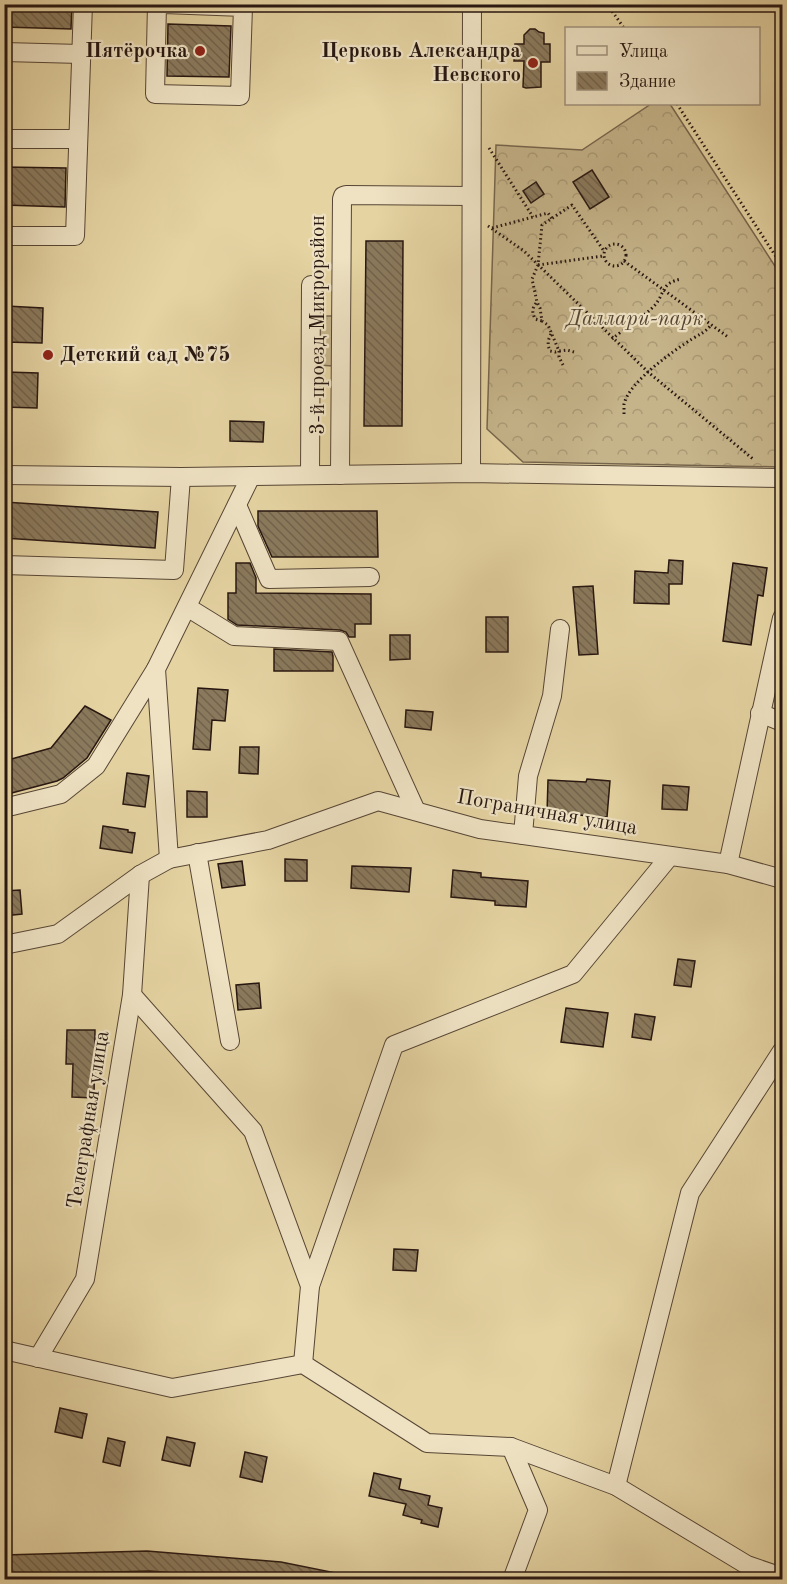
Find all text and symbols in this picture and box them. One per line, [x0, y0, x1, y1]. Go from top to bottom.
legend [565, 27, 760, 105]
place label: Пятёрочка [85, 41, 188, 62]
place label: Церковь Александра Невского [321, 41, 521, 86]
text: Улица [619, 43, 668, 61]
marker: Пятёрочка [193, 44, 207, 58]
marker: Церковь Александра Невского [526, 56, 540, 70]
text: Здание [619, 73, 676, 91]
street label: 3-й проезд Микрорайон [308, 215, 329, 435]
park label: Даллари-парк [563, 309, 704, 330]
place label: Детский сад №75 [60, 345, 230, 366]
marker: Детский сад №75 [41, 348, 55, 362]
street label: Пограничная улица [455, 787, 639, 839]
street label: Телеграфная улица [65, 1029, 113, 1211]

